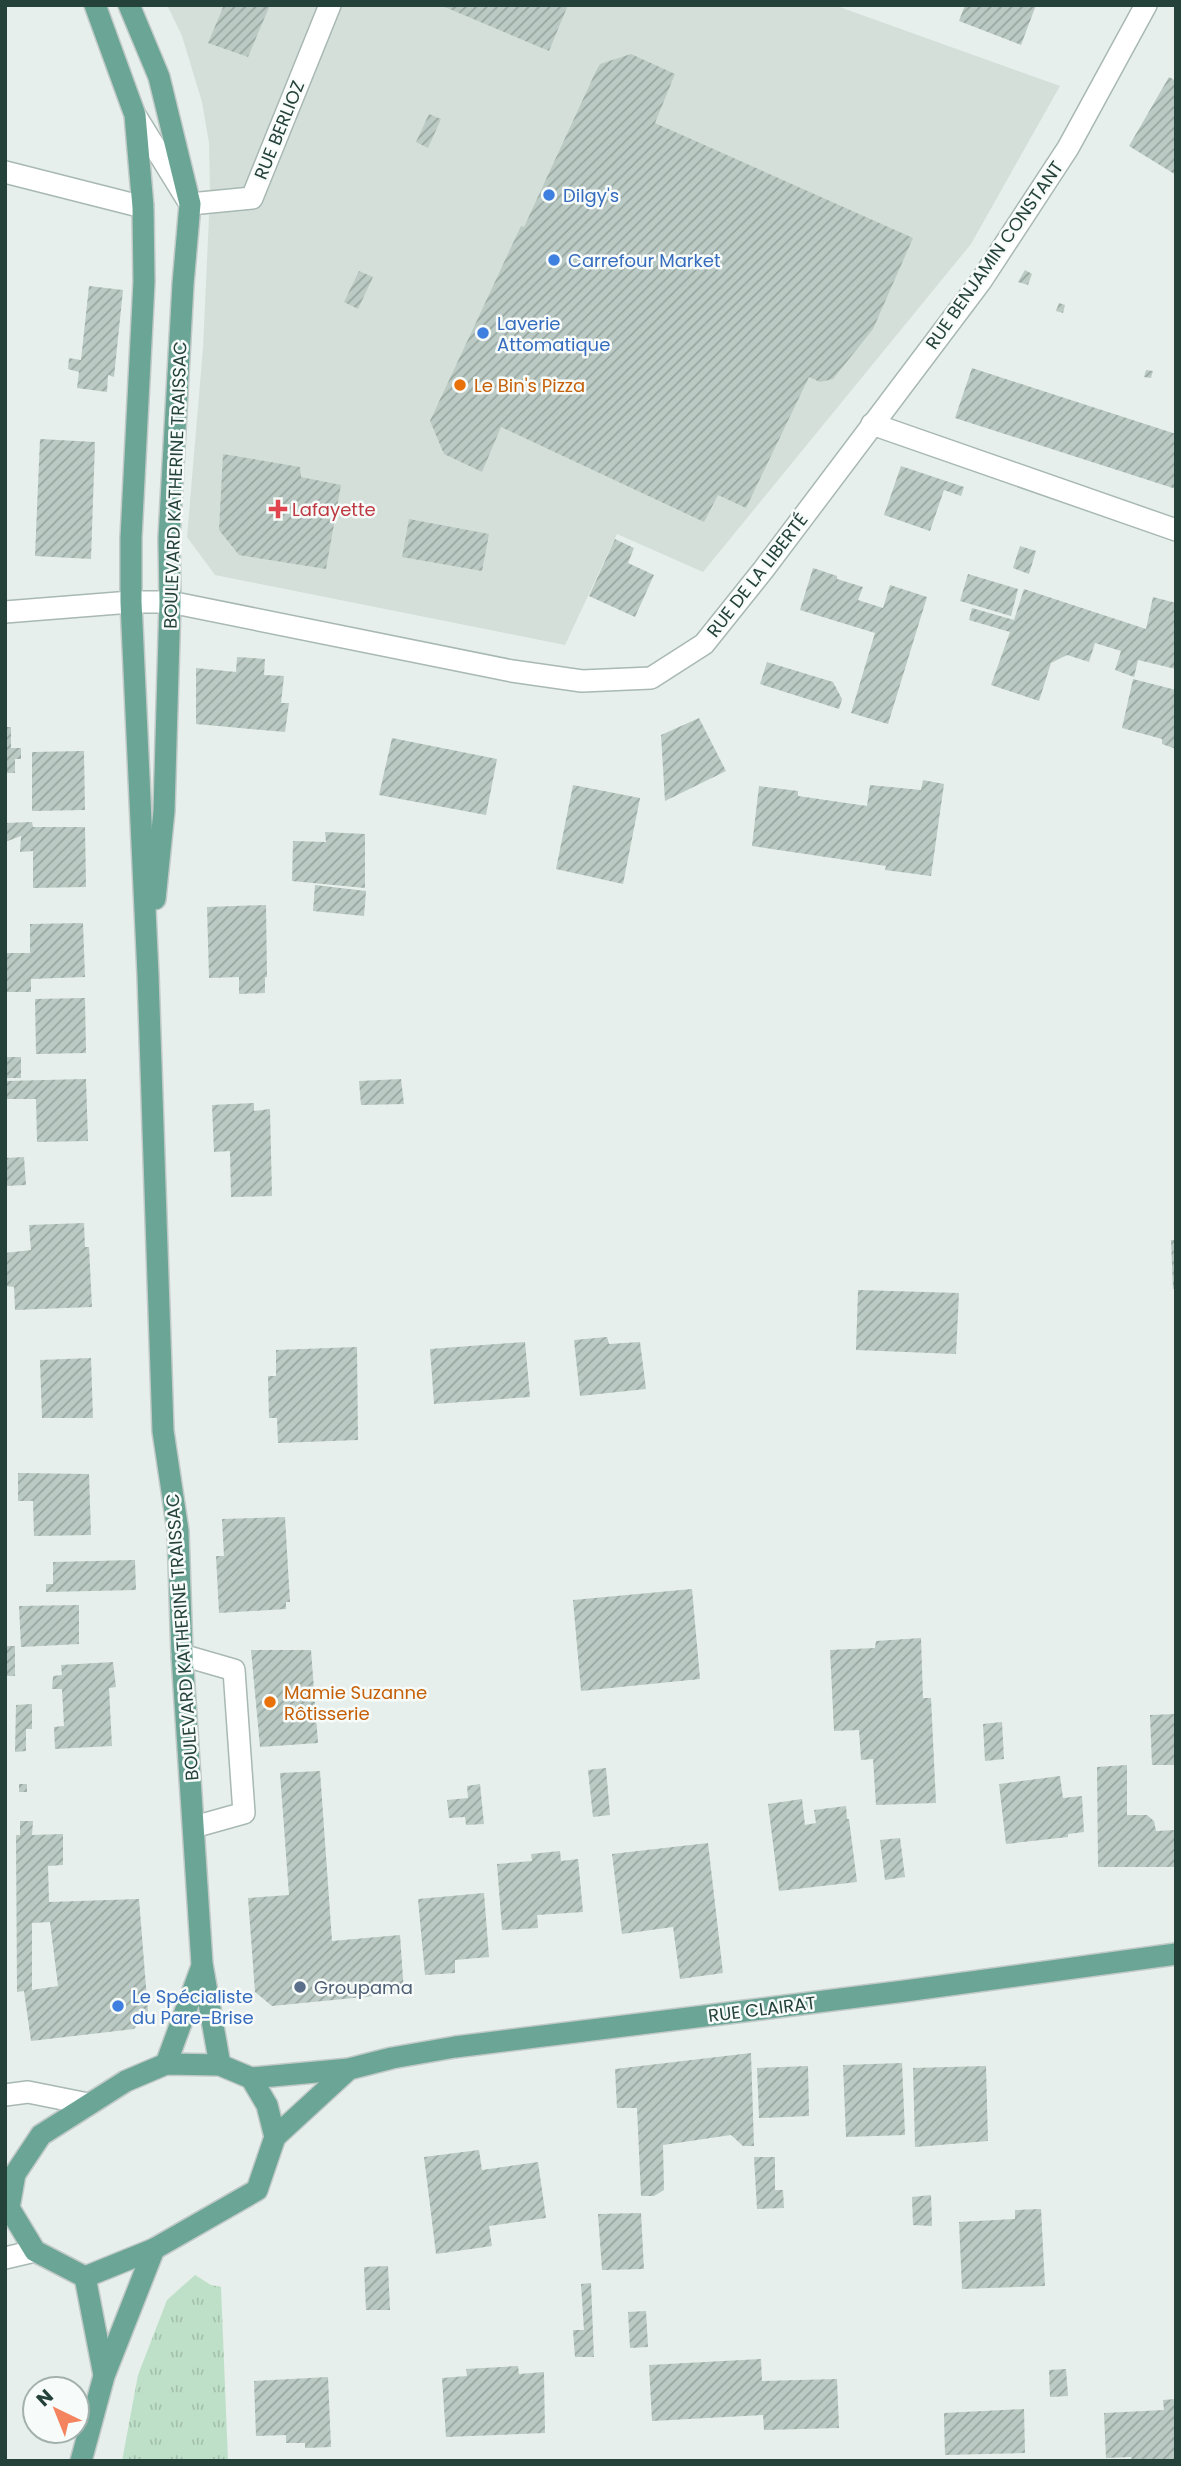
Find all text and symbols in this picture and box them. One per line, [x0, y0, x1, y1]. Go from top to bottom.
street label: RUE BERLIOZ [248, 77, 310, 183]
street label: RUE BENJAMIN CONSTANT [919, 156, 1069, 354]
place label: Dilgy's [563, 183, 619, 208]
marker: Dilgy's [541, 187, 557, 203]
place label: Carrefour Market [568, 248, 721, 273]
marker: Carrefour Market [546, 252, 562, 268]
place label: Laverie Attomatique [497, 311, 610, 357]
marker: Laverie Attomatique [475, 325, 491, 341]
street label: BOULEVARD KATHERINE TRAISSAC [157, 341, 193, 629]
place label: Le Bin's Pizza [474, 373, 585, 398]
marker: Le Bin's Pizza [452, 377, 468, 393]
place label: Lafayette [292, 497, 376, 522]
marker: Lafayette [270, 501, 286, 517]
street label: RUE DE LA LIBERTÉ [701, 508, 813, 642]
street label: BOULEVARD KATHERINE TRAISSAC [159, 1493, 205, 1781]
place label: Mamie Suzanne Rôtisserie [284, 1680, 427, 1726]
marker: Mamie Suzanne Rôtisserie [262, 1694, 278, 1710]
place label: Groupama [314, 1975, 413, 2000]
marker: Groupama [292, 1979, 308, 1995]
place label: Le Spécialiste du Pare-Brise [132, 1984, 254, 2030]
street label: RUE CLAIRAT [707, 1990, 817, 2028]
marker: Le Spécialiste du Pare-Brise [110, 1998, 126, 2014]
north arrow [21, 2375, 91, 2445]
text: N [30, 2383, 59, 2413]

